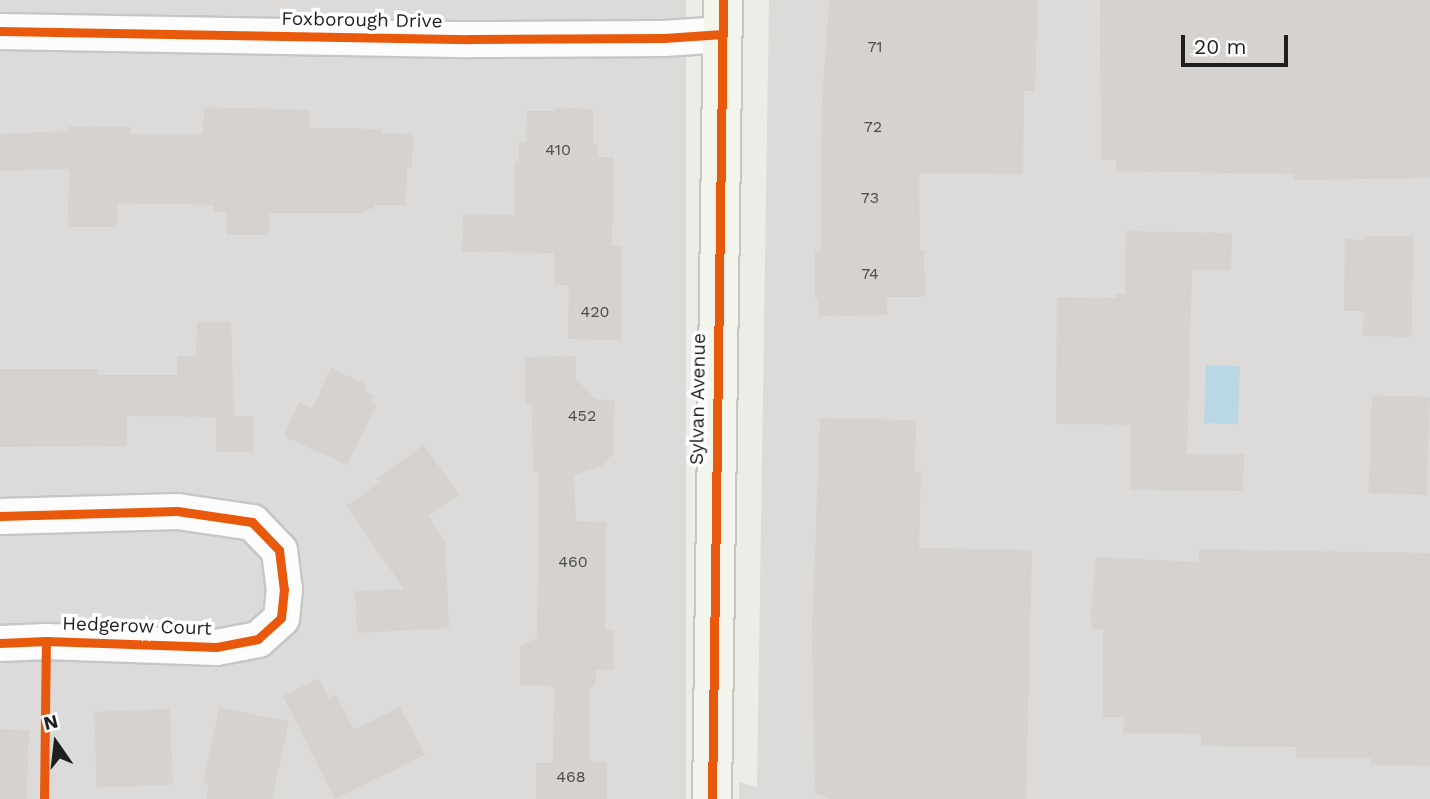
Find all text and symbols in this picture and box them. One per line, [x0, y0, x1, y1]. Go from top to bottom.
street label: Foxborough Drive [281, 7, 443, 33]
scale bar [1185, 21, 1292, 65]
text: 20 m [1194, 34, 1246, 59]
house number: 71 [867, 37, 883, 57]
house number: 72 [864, 117, 882, 137]
house number: 410 [545, 140, 571, 160]
house number: 73 [861, 188, 879, 208]
house number: 74 [861, 264, 879, 284]
house number: 420 [580, 302, 610, 322]
street label: Sylvan Avenue [685, 332, 711, 466]
house number: 452 [568, 406, 596, 426]
house number: 460 [558, 552, 588, 572]
street label: Hedgerow Court [62, 612, 212, 640]
north arrow [21, 708, 91, 778]
text: N [41, 709, 60, 735]
house number: 468 [556, 767, 586, 787]

